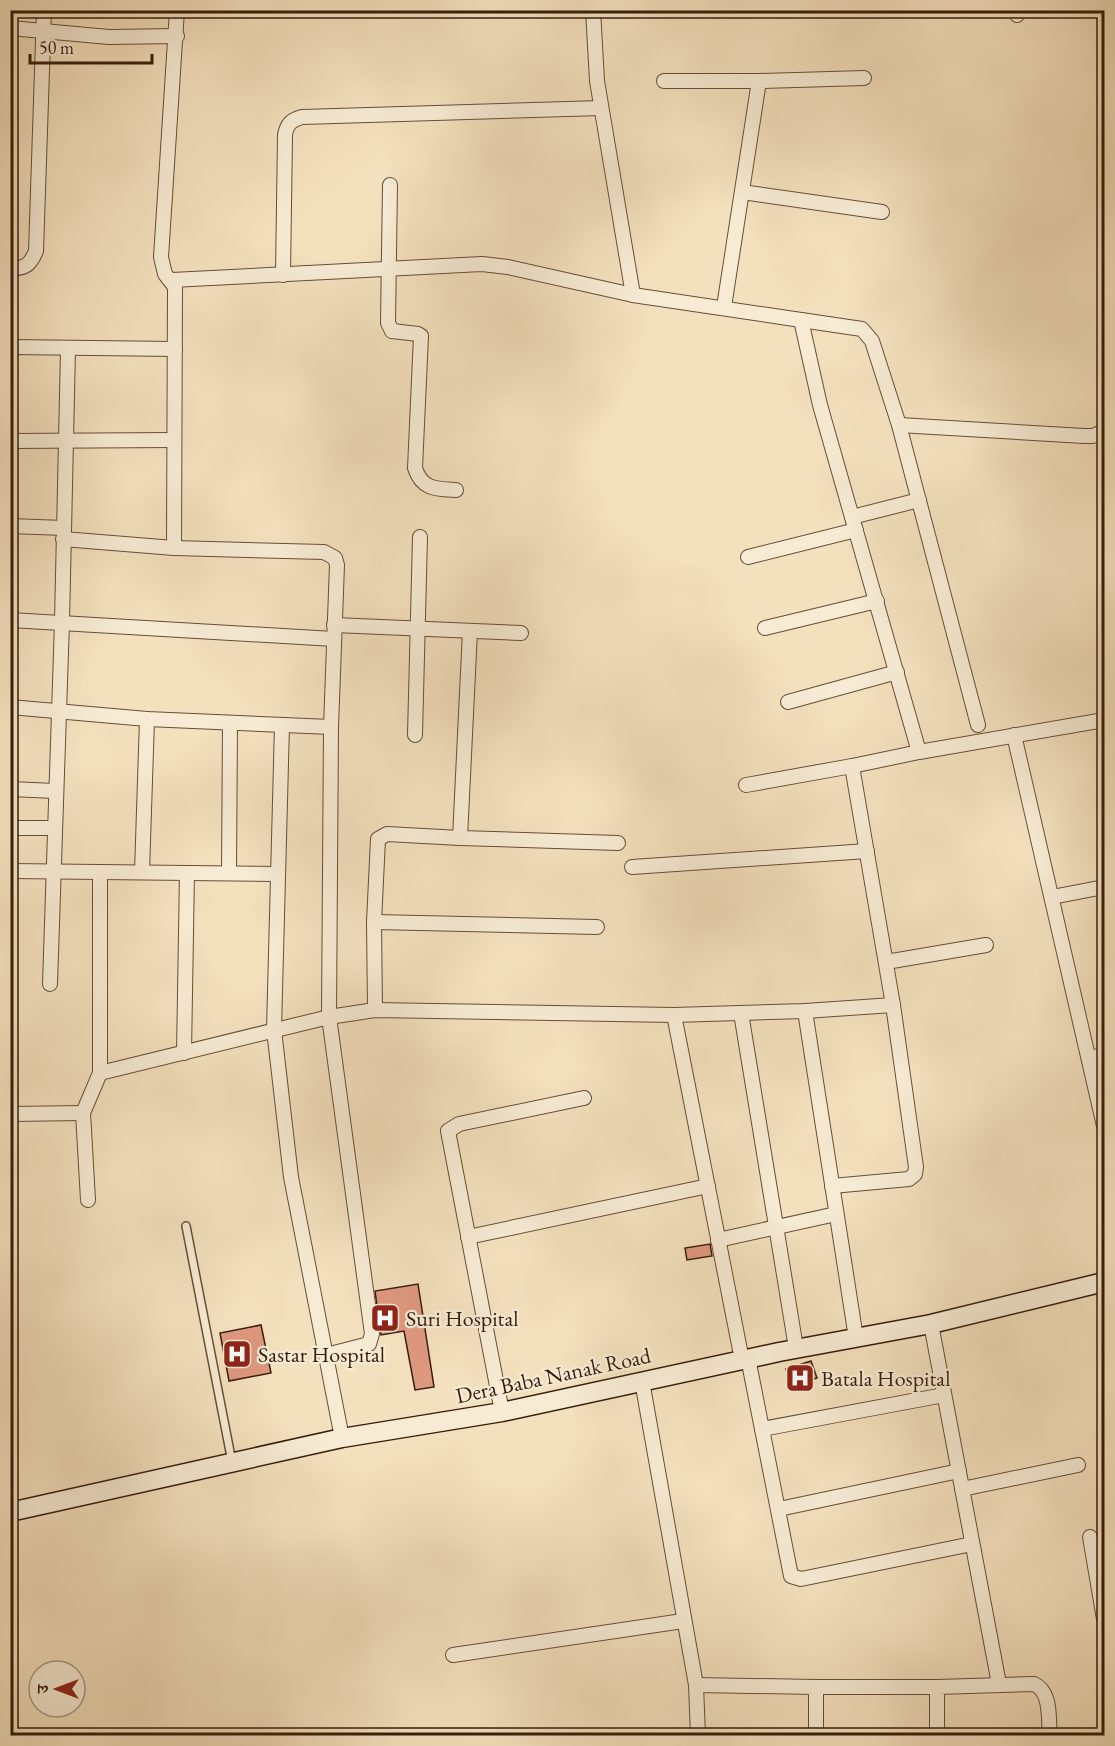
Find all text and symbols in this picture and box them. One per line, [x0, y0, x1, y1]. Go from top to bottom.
scale bar [30, 27, 152, 65]
text: 50 m [39, 36, 74, 59]
hospital icon: Suri Hospital [369, 1302, 401, 1334]
place label: Suri Hospital [406, 1304, 519, 1333]
hospital icon: Sastar Hospital [221, 1338, 253, 1370]
place label: Sastar Hospital [258, 1340, 385, 1369]
street label: Dera Baba Nanak Road [453, 1340, 654, 1410]
hospital icon: Batala Hospital [784, 1362, 816, 1394]
place label: Batala Hospital [821, 1364, 950, 1393]
north arrow [27, 1659, 87, 1719]
text: उ [32, 1683, 53, 1694]

